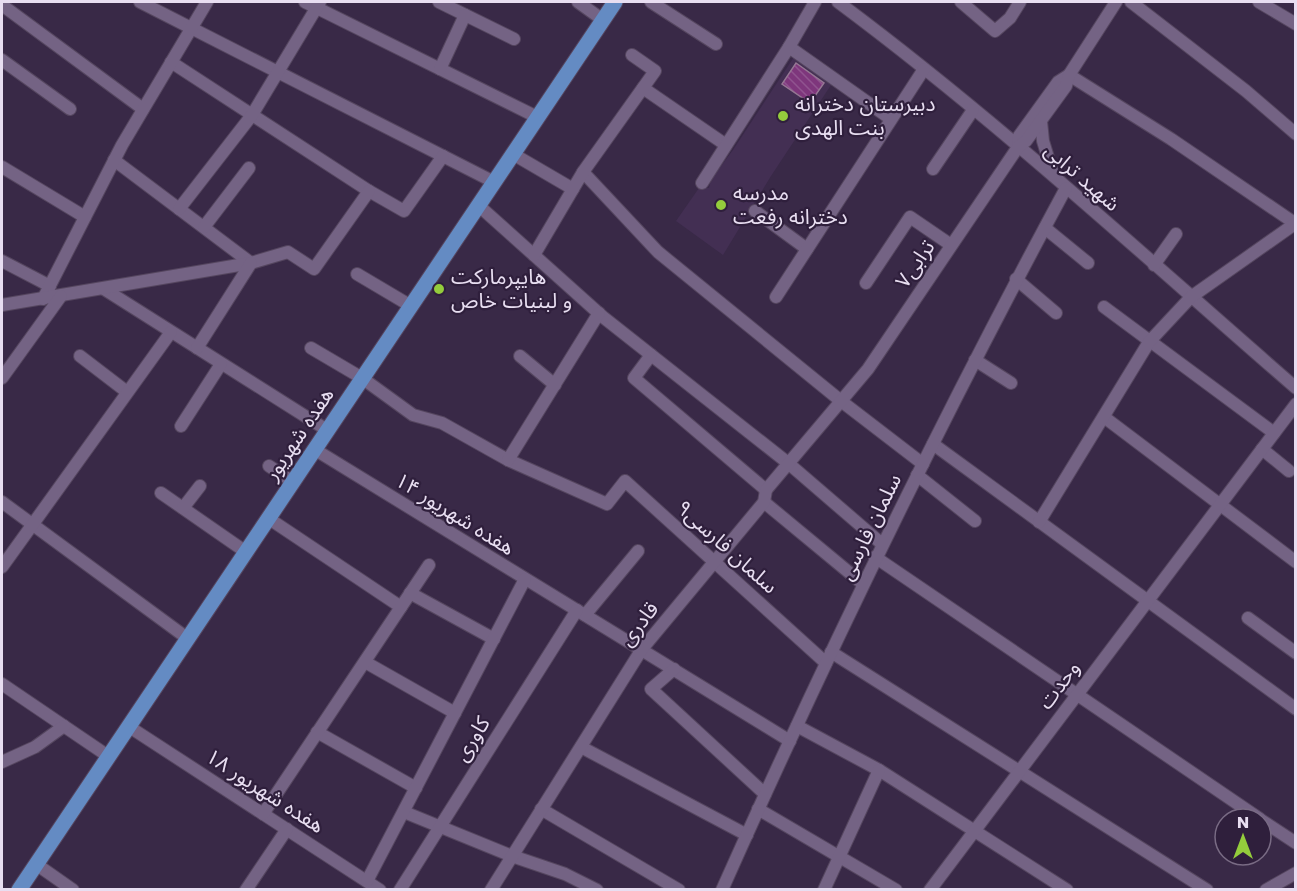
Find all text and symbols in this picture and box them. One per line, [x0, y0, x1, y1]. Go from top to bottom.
place label: دبیرستان دخترانه بنت الهدی [795, 89, 935, 142]
marker: دبیرستان دخترانه بنت الهدی [776, 109, 790, 123]
street label: شهید ترابی [1038, 136, 1127, 218]
place label: مدرسه دخترانه رفعت [733, 178, 848, 231]
marker: مدرسه دخترانه رفعت [714, 198, 728, 212]
street label: ترابی۷ [888, 234, 941, 293]
place label: هایپرمارکت و لبنیات خاص [451, 262, 572, 315]
marker: هایپرمارکت و لبنیات خاص [432, 282, 446, 296]
street label: هفده شهریور [256, 381, 340, 487]
street label: هفده شهریور ۱۴ [390, 465, 521, 562]
street label: سلمان فارسی [831, 469, 908, 585]
street label: سلمان فارسی۹ [670, 493, 784, 600]
street label: قادری [612, 595, 665, 652]
street label: وحدت [1031, 654, 1086, 715]
street label: کاوری [447, 710, 497, 767]
street label: هفده شهریور ۱۸ [200, 741, 330, 840]
north arrow [1213, 807, 1273, 867]
text: N [1237, 811, 1249, 834]

